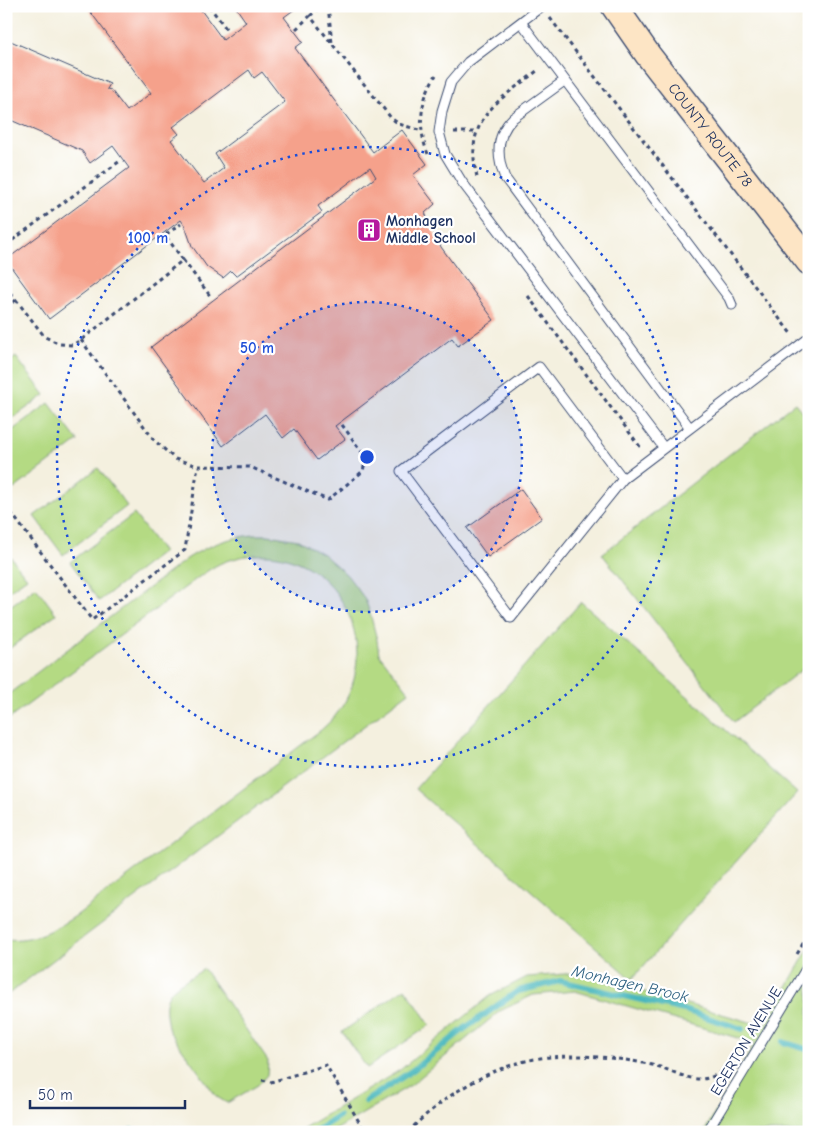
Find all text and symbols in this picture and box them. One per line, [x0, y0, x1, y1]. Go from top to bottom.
street label: COUNTY ROUTE 78 [664, 80, 756, 190]
place label: Monhagen Middle School [386, 212, 476, 247]
building icon: Monhagen Middle School [356, 217, 382, 243]
text: 100 m [128, 229, 168, 247]
text: 50 m [240, 339, 274, 357]
centre of rings [358, 448, 376, 466]
water label: Monhagen Brook [569, 962, 690, 1006]
street label: EGERTON AVENUE [706, 983, 786, 1099]
scale bar [30, 1078, 185, 1110]
text: 50 m [38, 1086, 73, 1104]

